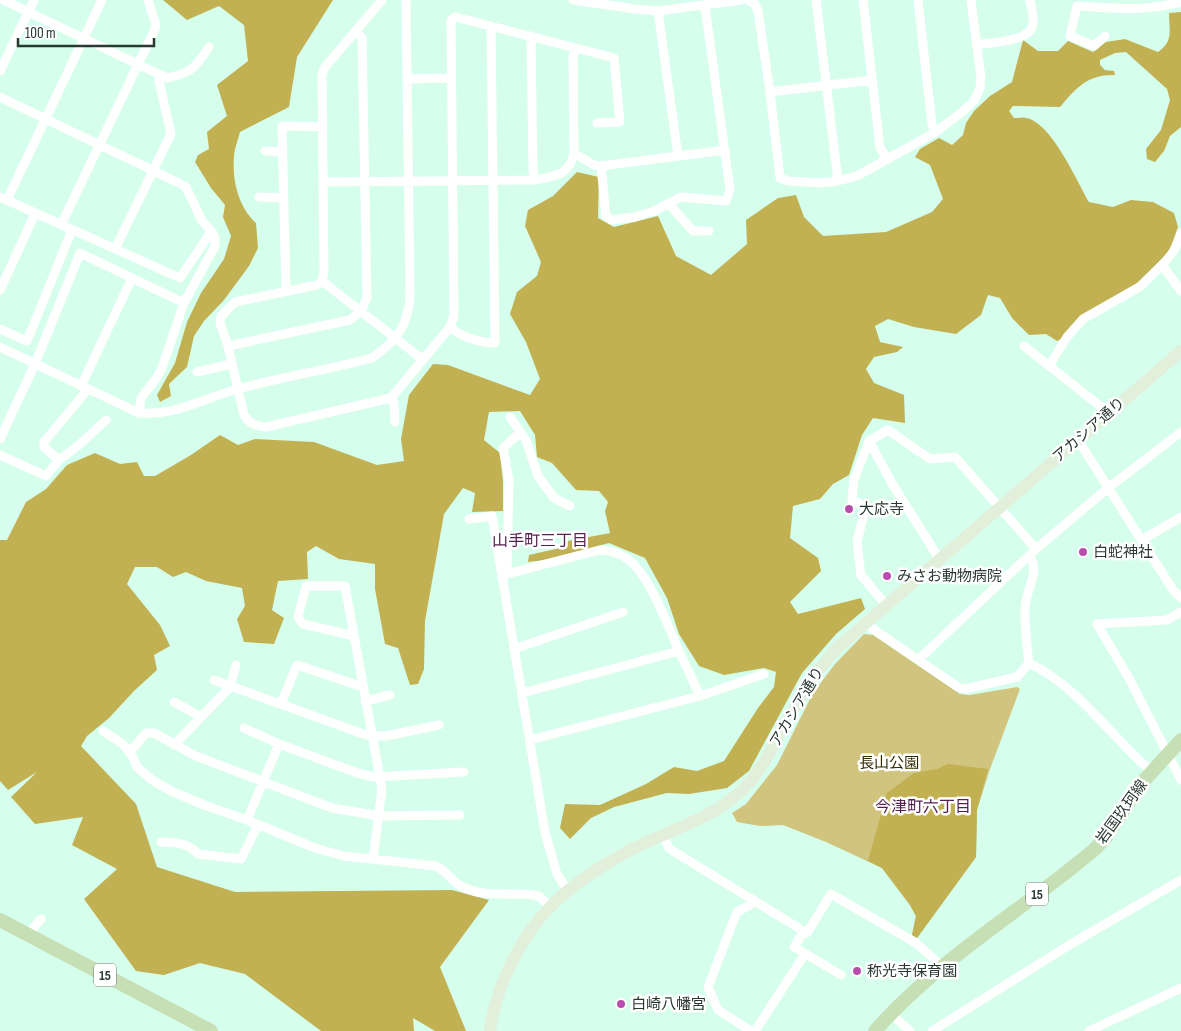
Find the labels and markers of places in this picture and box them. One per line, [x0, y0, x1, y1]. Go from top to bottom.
place label: 大応寺 [859, 500, 904, 519]
marker: 大応寺 [843, 503, 855, 515]
place label: 白蛇神社 [1093, 543, 1153, 562]
marker: 白蛇神社 [1077, 546, 1089, 558]
place label: みさお動物病院 [897, 567, 1002, 586]
marker: みさお動物病院 [881, 570, 893, 582]
place label: 称光寺保育園 [867, 962, 957, 981]
marker: 称光寺保育園 [851, 965, 863, 977]
place label: 白崎八幡宮 [631, 995, 706, 1014]
marker: 白崎八幡宮 [615, 998, 627, 1010]

